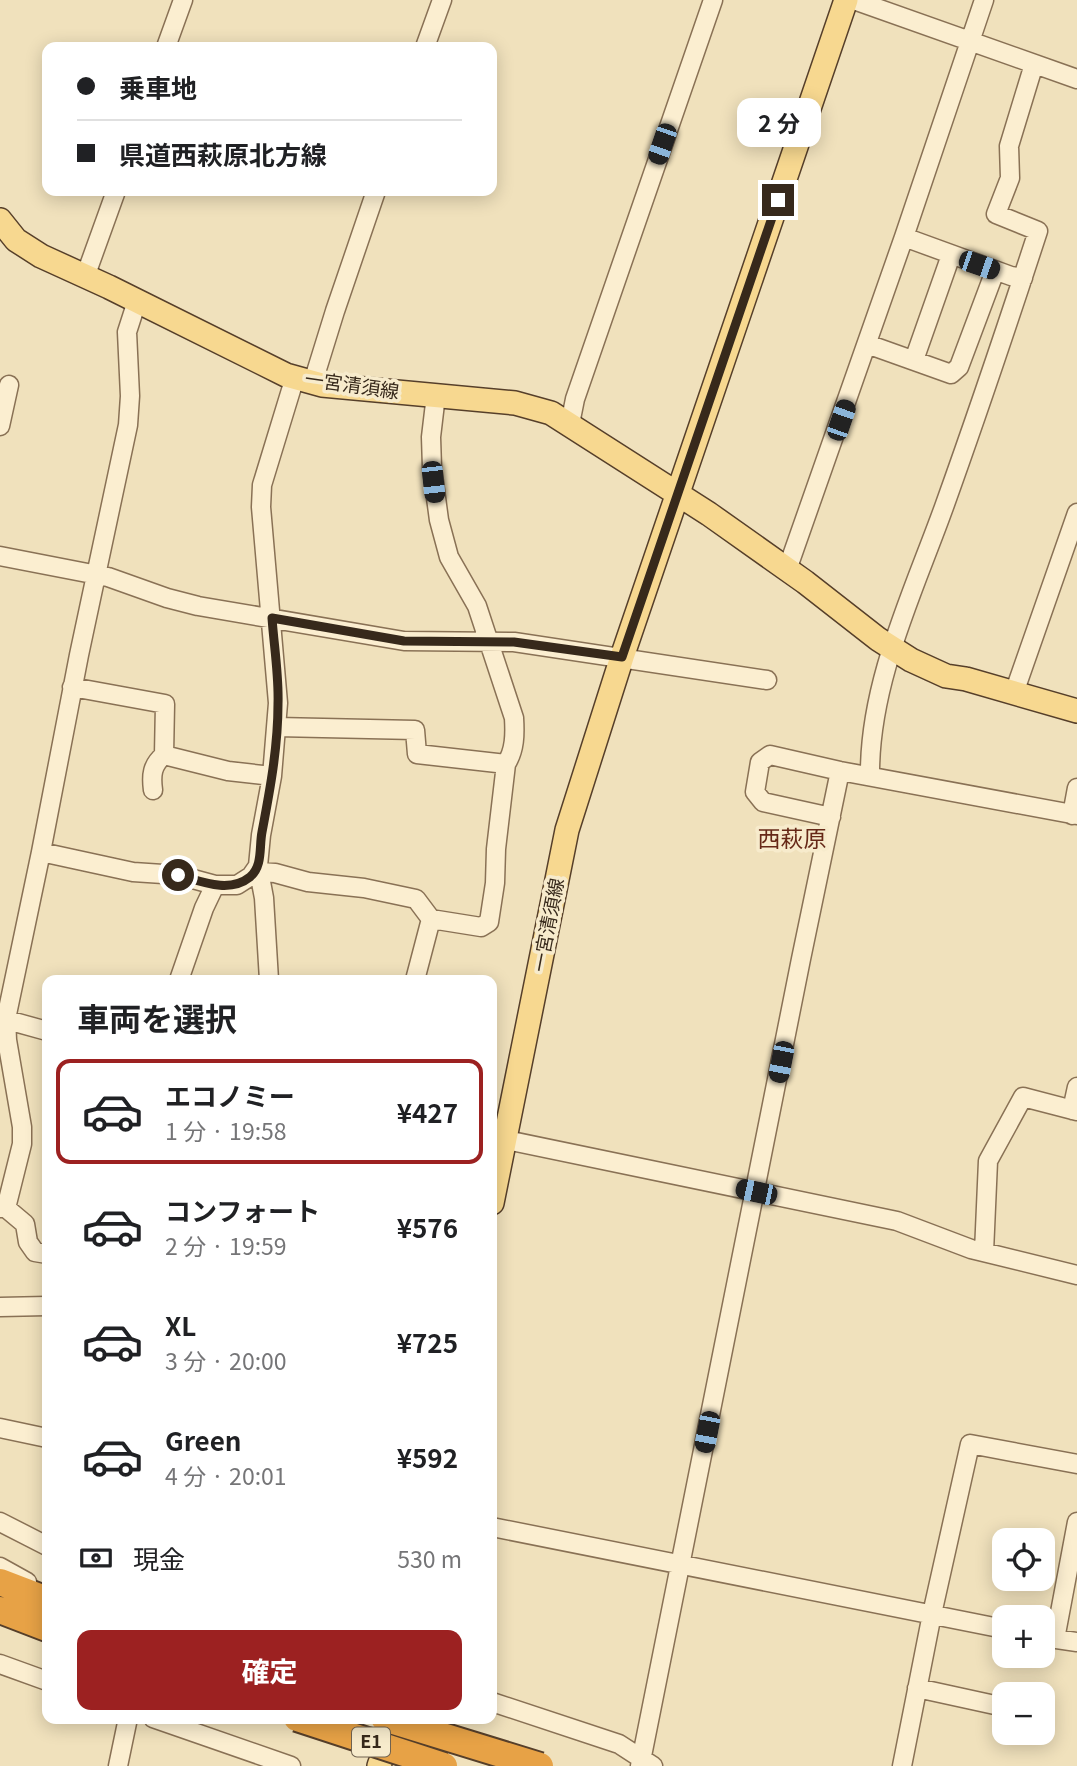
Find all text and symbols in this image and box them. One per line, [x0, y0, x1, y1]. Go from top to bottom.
text: 乗車地 [119, 68, 197, 105]
callout: 2 分 [736, 99, 820, 148]
text: 2 分 [758, 105, 800, 139]
car [646, 121, 679, 167]
text: 県道西萩原北方線 [119, 135, 327, 172]
route end [762, 184, 794, 216]
car [956, 248, 1003, 282]
street label: 一宮清須線 [303, 364, 401, 403]
car [825, 397, 858, 443]
car [421, 460, 446, 504]
district label: 西萩原 [758, 820, 827, 854]
route start [162, 859, 194, 891]
street label: 一宮清須線 [524, 876, 569, 974]
text: 車両を選択 [77, 994, 237, 1040]
car [767, 1039, 796, 1085]
text: エコノミー [165, 1076, 295, 1113]
icon: car [81, 1080, 144, 1143]
text: ¥427 [397, 1093, 458, 1130]
text: 1 分 · 19:58 [165, 1113, 287, 1147]
car [734, 1177, 779, 1207]
text: コンフォート [165, 1191, 320, 1228]
icon: car [81, 1195, 144, 1258]
text: ¥576 [397, 1208, 458, 1245]
text: 2 分 · 19:59 [165, 1228, 287, 1262]
text: XL [165, 1306, 196, 1343]
icon: car [81, 1310, 144, 1373]
text: ¥725 [397, 1323, 458, 1360]
text: 3 分 · 20:00 [165, 1343, 287, 1377]
car [693, 1409, 722, 1455]
text: Green [165, 1421, 241, 1458]
icon: car [81, 1425, 144, 1488]
text: ¥592 [397, 1438, 458, 1475]
text: 4 分 · 20:01 [165, 1458, 287, 1492]
map controls [992, 1528, 1055, 1745]
button: locate [992, 1528, 1055, 1591]
icon: cash [77, 1539, 115, 1577]
text: 現金 [133, 1539, 185, 1576]
text: 530 m [397, 1541, 462, 1575]
button: + [992, 1605, 1055, 1668]
button: 確定 [77, 1630, 462, 1710]
button: − [992, 1682, 1055, 1745]
road number: E1 [352, 1728, 390, 1756]

